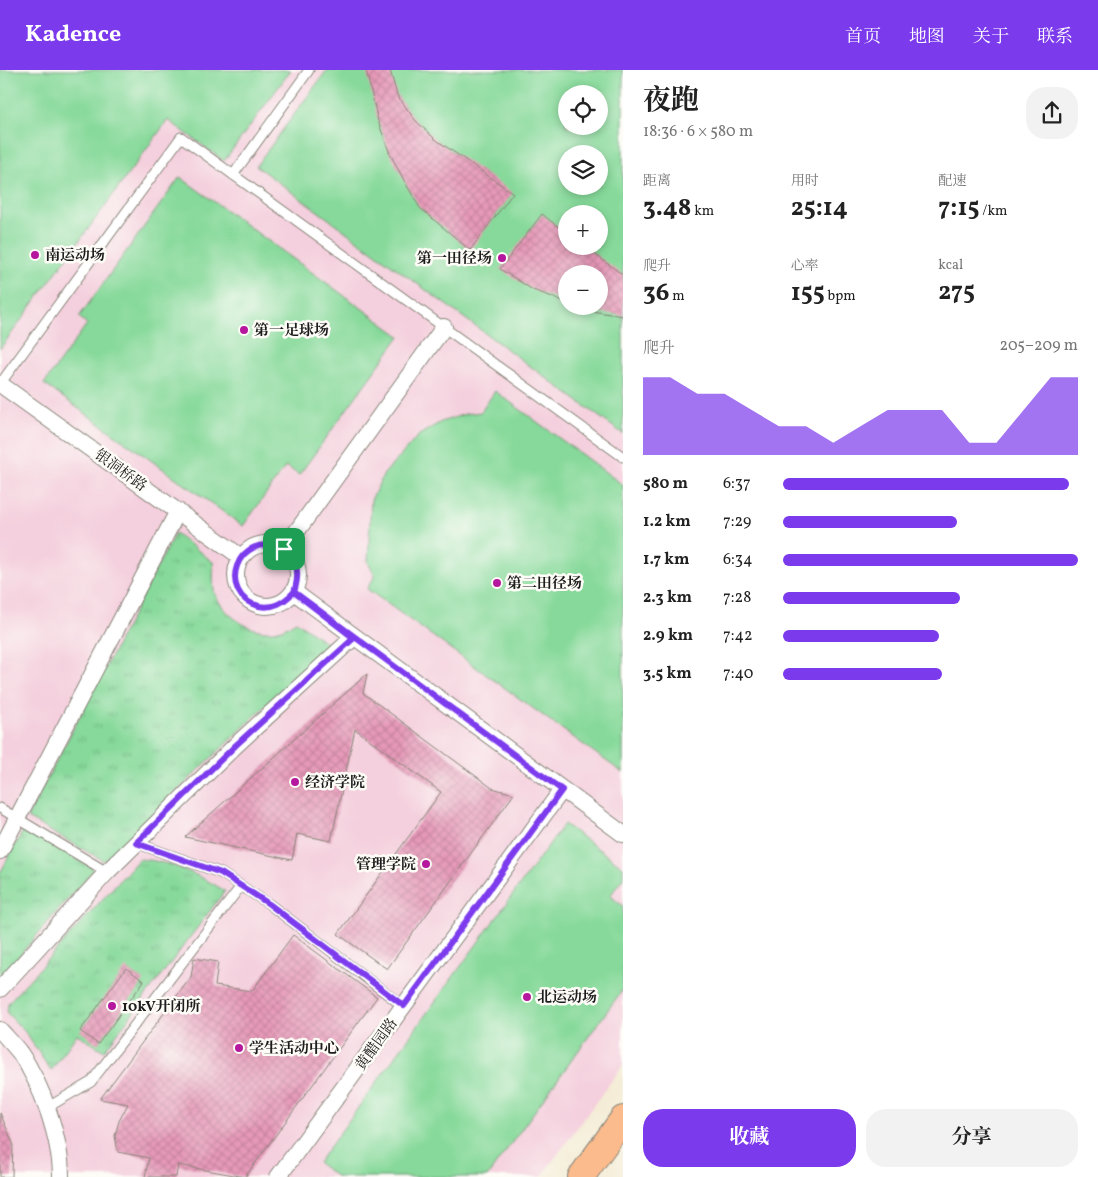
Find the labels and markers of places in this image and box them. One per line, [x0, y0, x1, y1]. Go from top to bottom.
place label: 南运动场 [45, 246, 105, 267]
marker: 南运动场 [29, 249, 41, 261]
place label: 第一田径场 [417, 249, 492, 270]
marker: 第一田径场 [496, 252, 508, 264]
place label: 第一足球场 [254, 321, 329, 342]
marker: 第一足球场 [238, 324, 250, 336]
pin [263, 528, 305, 570]
place label: 第二田径场 [507, 574, 582, 595]
marker: 第二田径场 [491, 577, 503, 589]
place label: 经济学院 [305, 773, 365, 794]
marker: 经济学院 [289, 776, 301, 788]
place label: 管理学院 [356, 855, 416, 876]
marker: 管理学院 [420, 858, 432, 870]
place label: 北运动场 [537, 988, 597, 1009]
marker: 北运动场 [521, 991, 533, 1003]
place label: 10kV开闭所 [122, 997, 201, 1018]
marker: 10kV开闭所 [106, 1000, 118, 1012]
place label: 学生活动中心 [249, 1039, 339, 1060]
marker: 学生活动中心 [233, 1042, 245, 1054]

